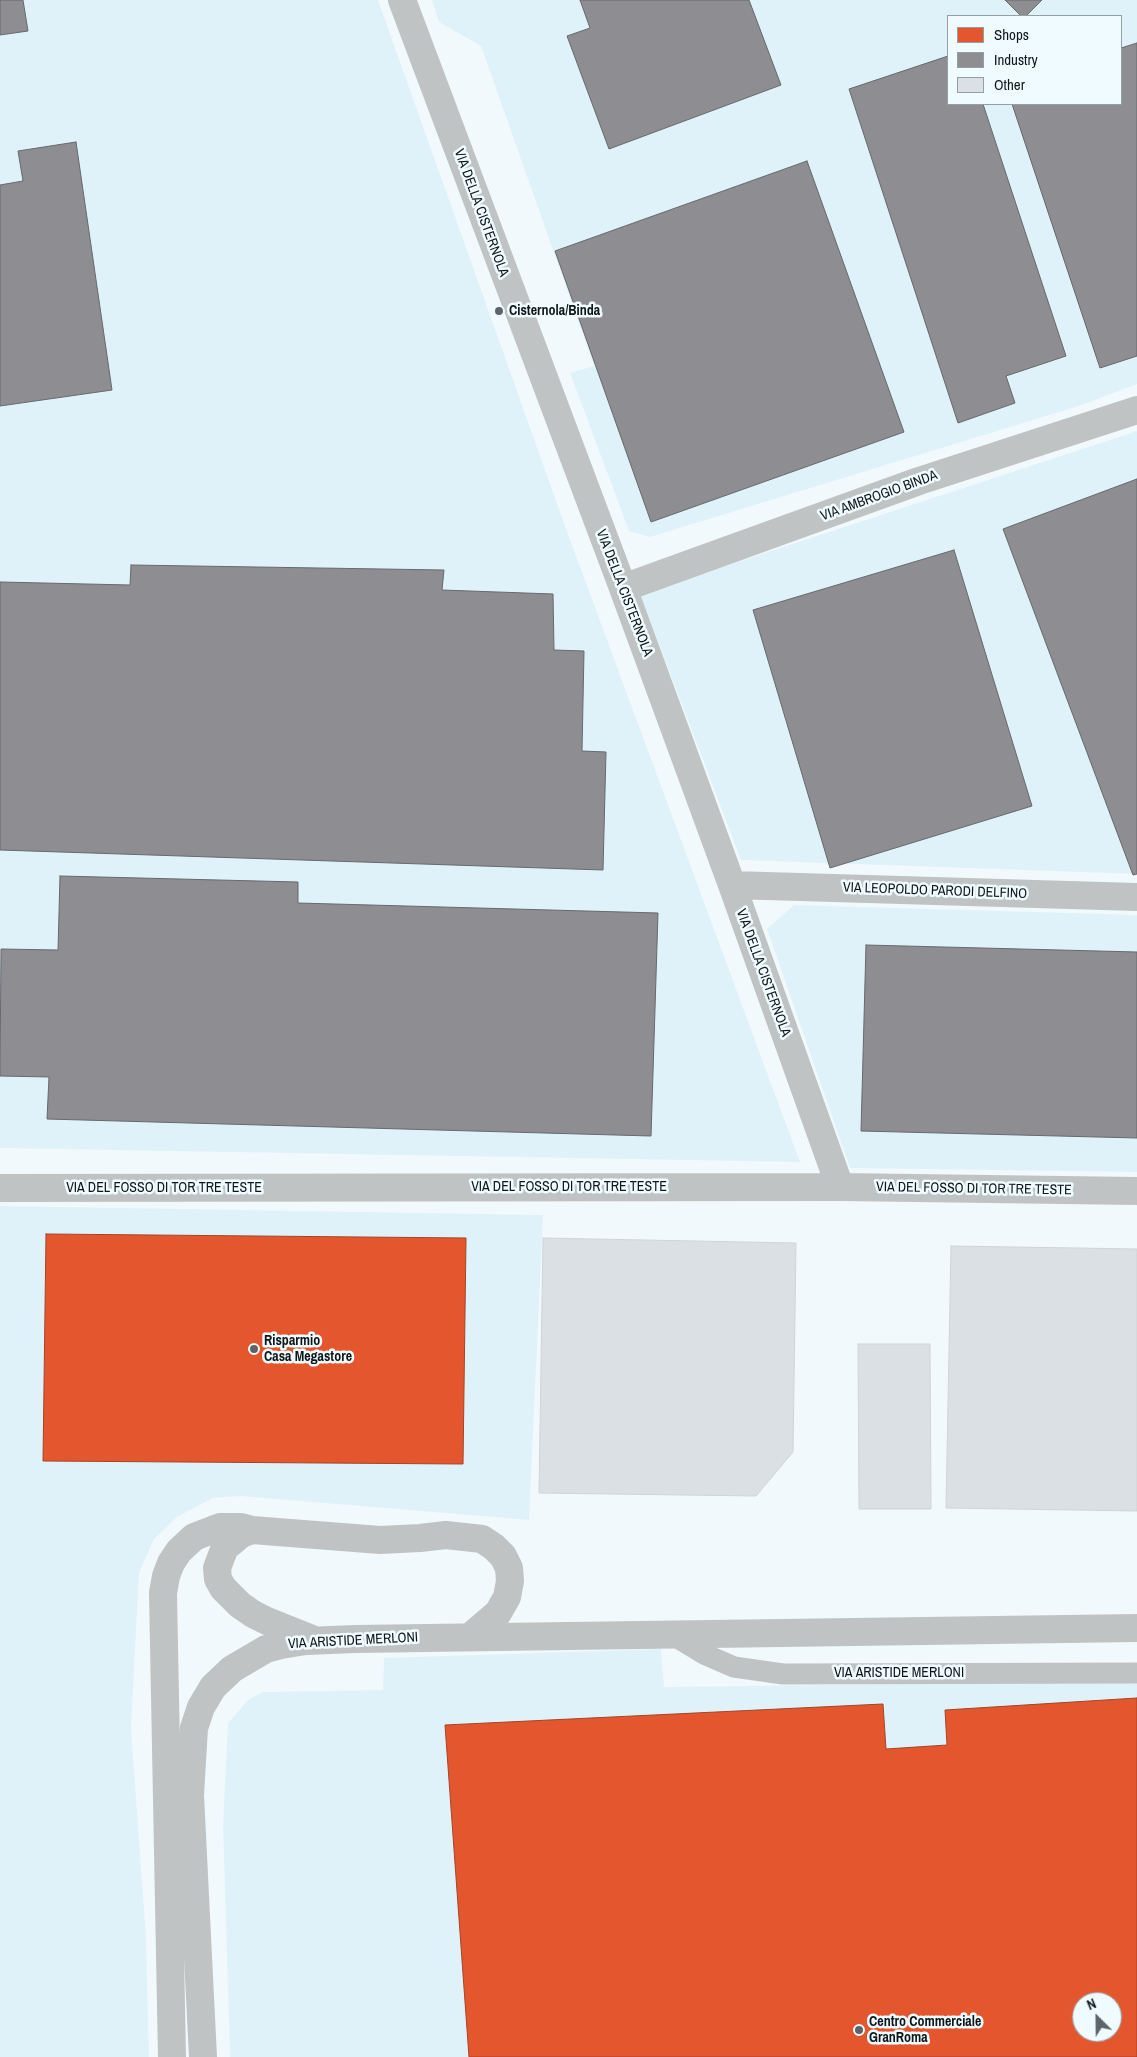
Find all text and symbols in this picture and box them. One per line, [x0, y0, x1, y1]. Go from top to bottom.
legend [947, 15, 1122, 105]
text: Shops [994, 24, 1029, 45]
text: Industry [994, 49, 1038, 70]
text: Other [994, 74, 1025, 95]
street label: VIA DELLA CISTERNOLA [450, 147, 512, 279]
place label: Cisternola/Binda [509, 303, 600, 319]
marker: Cisternola/Binda [493, 305, 505, 317]
street label: VIA AMBROGIO BINDA [818, 467, 940, 525]
street label: VIA DELLA CISTERNOLA [592, 527, 656, 659]
street label: VIA LEOPOLDO PARODI DELFINO [843, 879, 1027, 903]
street label: VIA DELLA CISTERNOLA [732, 907, 794, 1039]
street label: VIA DEL FOSSO DI TOR TRE TESTE [471, 1179, 667, 1195]
street label: VIA DEL FOSSO DI TOR TRE TESTE [876, 1179, 1072, 1199]
street label: VIA DEL FOSSO DI TOR TRE TESTE [66, 1180, 262, 1196]
place label: Risparmio Casa Megastore [264, 1333, 352, 1365]
marker: Risparmio Casa Megastore [248, 1343, 260, 1355]
street label: VIA ARISTIDE MERLONI [288, 1629, 418, 1653]
street label: VIA ARISTIDE MERLONI [834, 1665, 964, 1681]
north arrow [1072, 1992, 1122, 2042]
text: N [1084, 1994, 1099, 2014]
place label: Centro Commerciale GranRoma [869, 2014, 981, 2046]
marker: Centro Commerciale GranRoma [853, 2024, 865, 2036]

